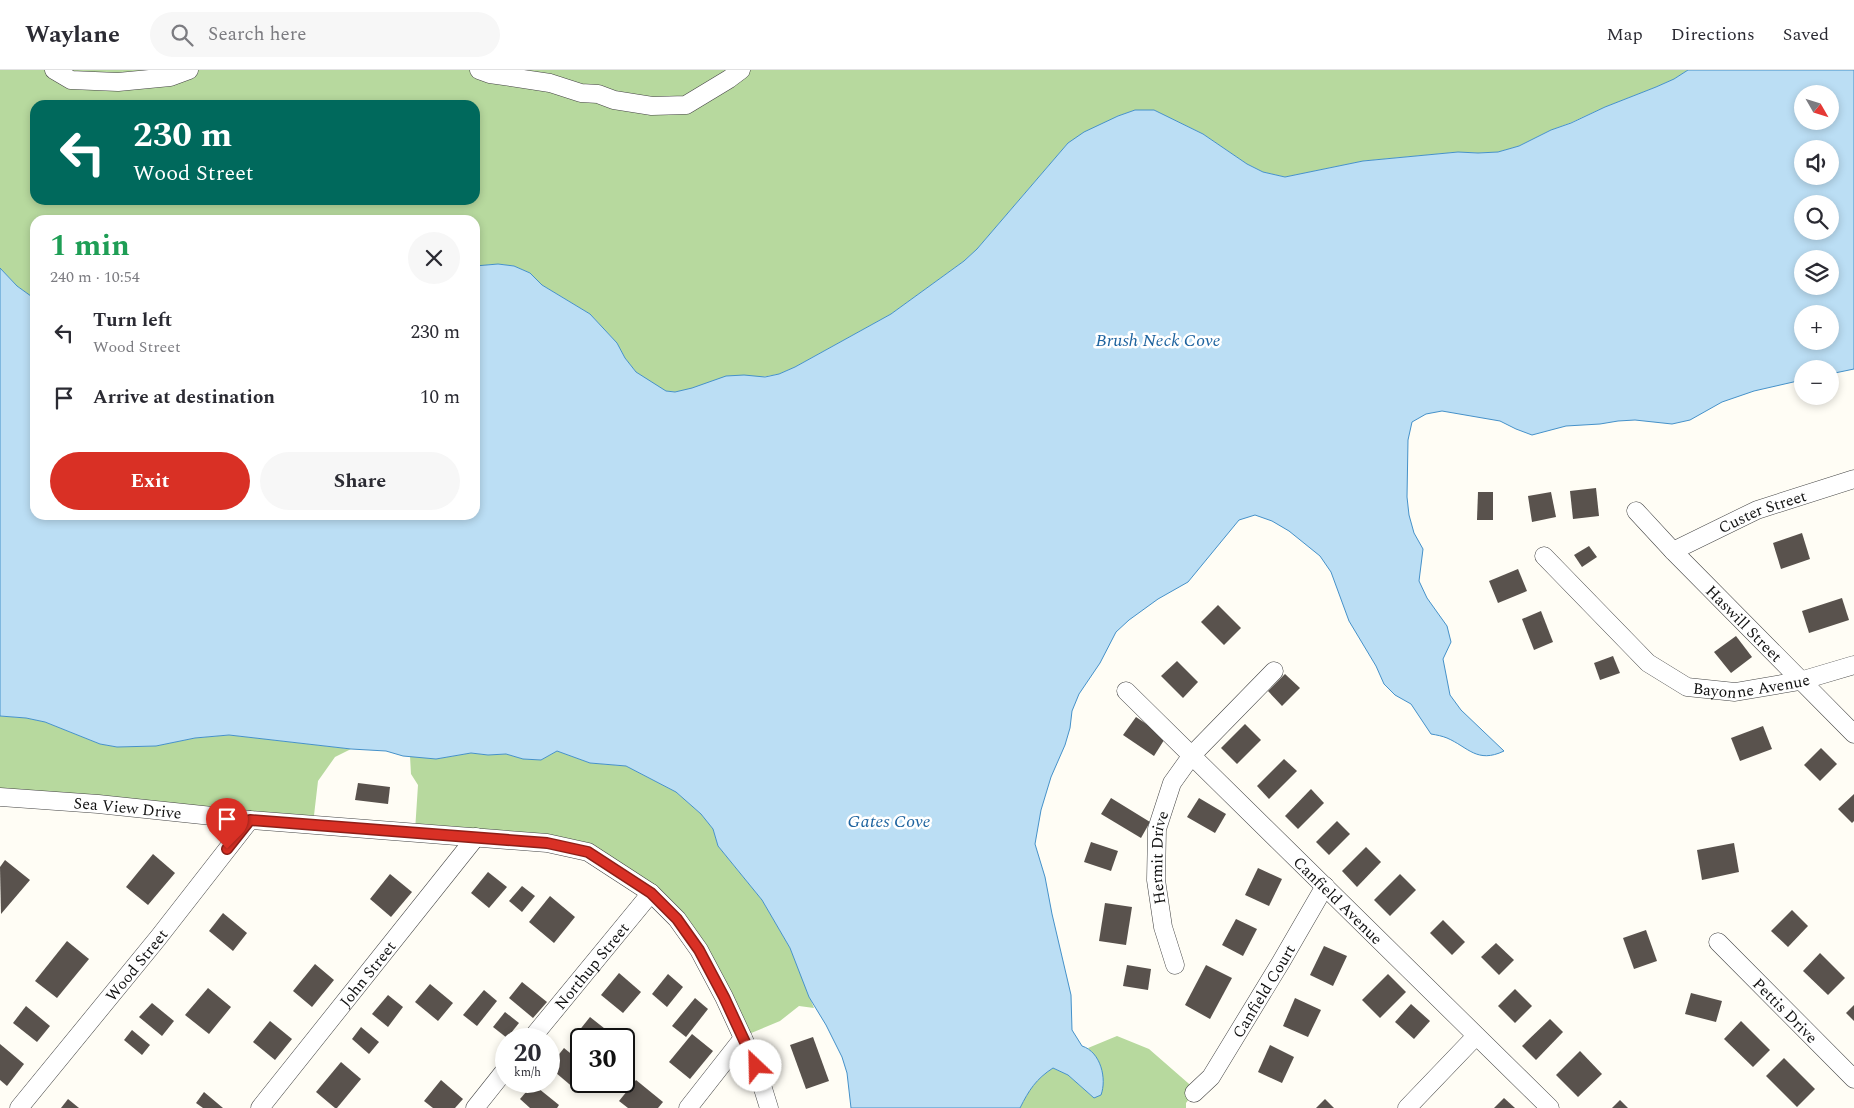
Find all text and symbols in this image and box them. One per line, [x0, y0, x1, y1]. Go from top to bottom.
search box [150, 12, 500, 57]
text: Waylane [25, 17, 120, 53]
text: Search here [208, 20, 306, 49]
icon: search [168, 21, 196, 49]
text: Map [1607, 21, 1643, 48]
text: Directions [1671, 21, 1755, 48]
text: Saved [1783, 21, 1829, 48]
north arrow [1794, 85, 1839, 130]
map controls [1794, 85, 1839, 405]
text: 230 m [133, 109, 232, 162]
icon: left [50, 120, 115, 185]
button: sound [1794, 140, 1839, 185]
text: Wood Street [133, 157, 254, 190]
button: search [1794, 195, 1839, 240]
text: 1 min [50, 223, 130, 269]
button: close [408, 232, 460, 284]
button: layers [1794, 250, 1839, 295]
text: 240 m · 10:54 [50, 265, 140, 289]
button: + [1794, 305, 1839, 350]
text: Turn left [93, 306, 172, 335]
text: 230 m [410, 318, 460, 347]
icon: left [50, 319, 78, 347]
water label: Brush Neck Cove [1096, 327, 1220, 354]
text: Wood Street [93, 335, 181, 359]
button: − [1794, 360, 1839, 405]
text: Arrive at destination [93, 383, 275, 412]
text: 10 m [420, 383, 460, 412]
icon: arrive [50, 384, 78, 412]
button: Exit [50, 452, 250, 510]
button: Share [260, 452, 460, 510]
street label: Custer Street [1714, 484, 1810, 540]
street label: Haswill Street [1700, 580, 1788, 668]
street label: Bayonne Avenue [1692, 668, 1813, 705]
street label: Sea View Drive [73, 791, 183, 826]
pin [206, 798, 248, 849]
icon: arrive [213, 805, 241, 833]
water label: Gates Cove [848, 808, 930, 835]
street label: Hermit Drive [1145, 808, 1175, 906]
street label: Canfield Avenue [1287, 851, 1388, 950]
street label: Northup Street [549, 917, 636, 1015]
street label: Wood Street [100, 924, 174, 1007]
street label: John Street [334, 935, 402, 1013]
street label: Canfield Court [1226, 940, 1302, 1043]
street label: Pettis Drive [1747, 973, 1823, 1049]
speed limit sign: 30 [570, 1028, 635, 1093]
text: 20 [513, 1035, 542, 1073]
position arrow [729, 1039, 781, 1091]
text: km/h [514, 1063, 541, 1082]

